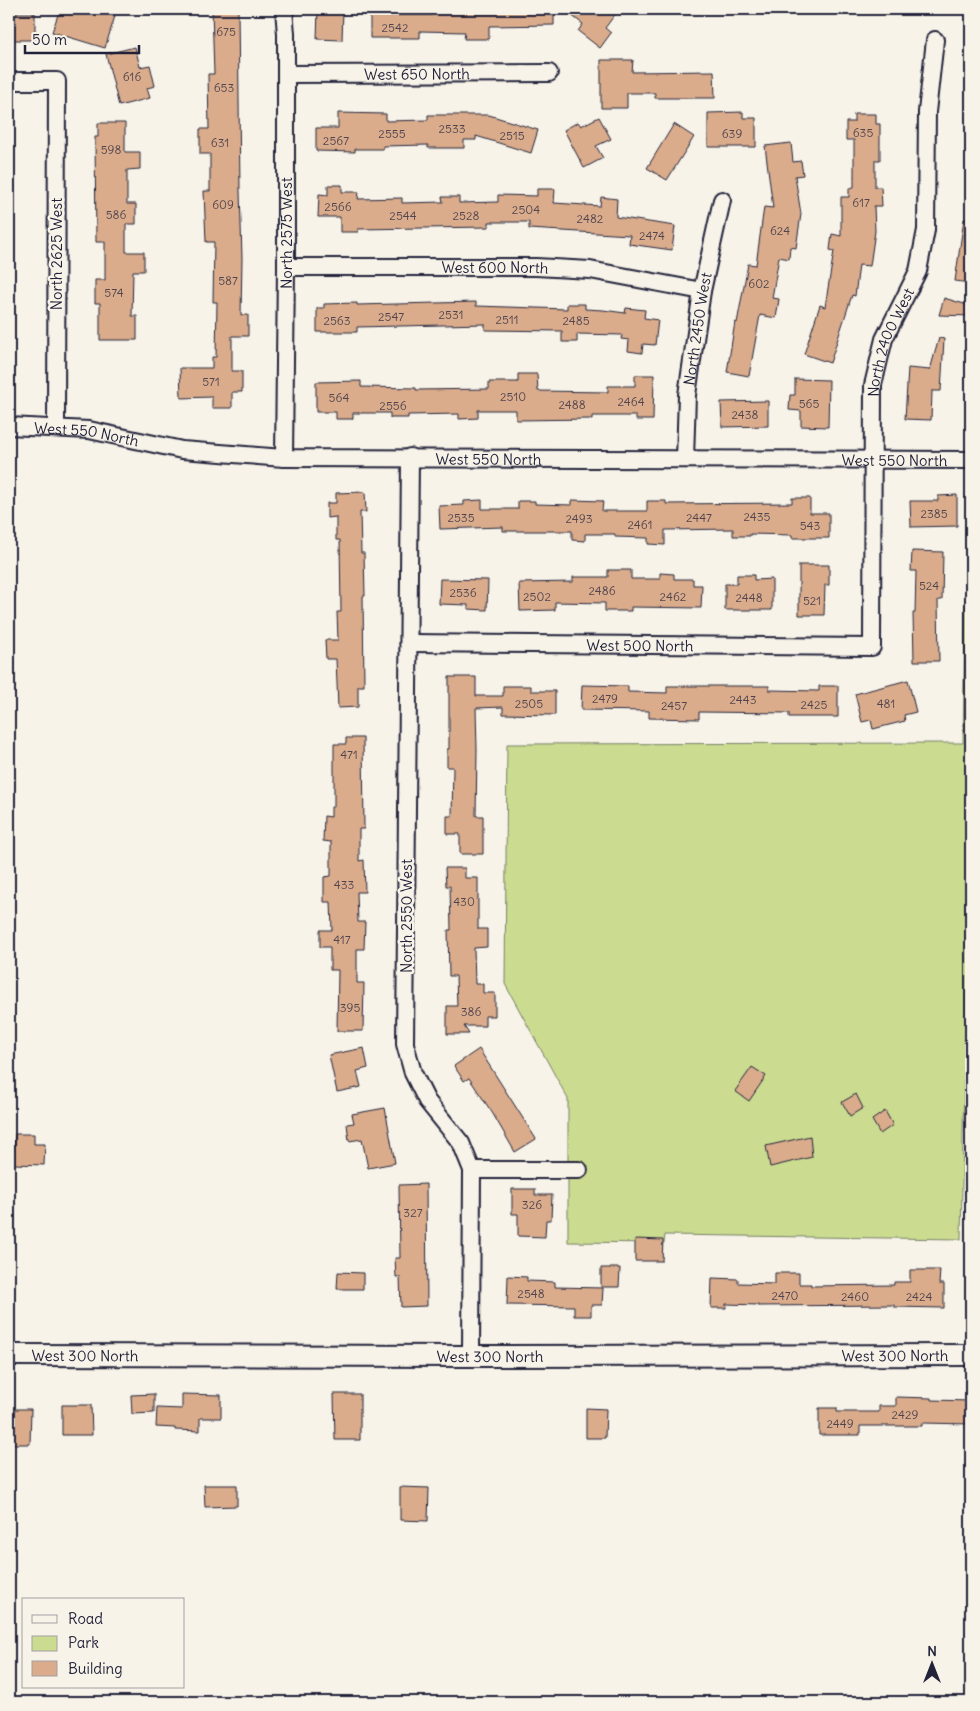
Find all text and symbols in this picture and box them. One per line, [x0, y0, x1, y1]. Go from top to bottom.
house number: 2542 [382, 20, 409, 35]
scale bar [25, 22, 139, 54]
house number: 675 [216, 24, 236, 39]
text: 50 m [32, 30, 67, 49]
street label: West 650 North [364, 64, 470, 83]
house number: 616 [123, 69, 141, 84]
house number: 653 [214, 80, 235, 95]
house number: 2533 [438, 121, 466, 136]
house number: 635 [853, 125, 873, 140]
house number: 2555 [378, 126, 406, 141]
house number: 639 [722, 126, 742, 141]
house number: 2515 [499, 128, 525, 143]
house number: 2567 [323, 133, 349, 148]
house number: 631 [211, 135, 229, 150]
house number: 598 [101, 142, 121, 157]
street label: North 2575 West [276, 177, 296, 289]
house number: 617 [852, 195, 870, 210]
house number: 609 [212, 197, 234, 212]
street label: North 2625 West [47, 198, 66, 310]
house number: 2566 [324, 199, 352, 214]
house number: 2504 [512, 202, 540, 217]
house number: 586 [106, 207, 126, 222]
house number: 2544 [389, 208, 417, 223]
house number: 2528 [453, 208, 480, 223]
house number: 2482 [577, 211, 604, 226]
house number: 624 [770, 223, 790, 238]
house number: 2474 [639, 228, 665, 243]
street label: West 600 North [441, 257, 549, 277]
street label: North 2450 West [679, 271, 715, 386]
house number: 587 [218, 273, 238, 288]
house number: 602 [748, 276, 770, 291]
street label: North 2400 West [863, 284, 918, 397]
house number: 574 [104, 285, 124, 300]
house number: 2531 [439, 307, 463, 322]
house number: 2547 [378, 309, 404, 324]
house number: 2511 [495, 312, 519, 327]
house number: 2563 [323, 313, 351, 328]
house number: 2485 [562, 313, 590, 328]
house number: 571 [202, 374, 220, 389]
house number: 2510 [500, 389, 526, 404]
house number: 564 [329, 390, 349, 405]
house number: 2464 [617, 394, 645, 409]
house number: 565 [799, 396, 819, 411]
house number: 2488 [558, 397, 586, 412]
house number: 2556 [379, 398, 407, 413]
house number: 2438 [731, 407, 759, 422]
street label: West 550 North [34, 418, 141, 450]
street label: West 550 North [435, 449, 542, 468]
street label: West 550 North [841, 450, 948, 469]
house number: 2385 [920, 506, 948, 521]
house number: 2435 [743, 509, 771, 524]
house number: 2535 [447, 510, 475, 525]
house number: 2447 [686, 510, 712, 525]
house number: 2493 [565, 511, 593, 526]
house number: 2461 [627, 517, 653, 532]
house number: 543 [800, 518, 821, 533]
house number: 524 [919, 578, 939, 593]
house number: 2486 [588, 583, 616, 598]
house number: 2536 [449, 585, 477, 600]
house number: 2502 [523, 589, 551, 604]
house number: 2462 [660, 589, 687, 604]
house number: 2448 [735, 590, 763, 605]
house number: 521 [803, 593, 821, 608]
street label: West 500 North [586, 635, 694, 655]
house number: 2479 [592, 691, 618, 706]
house number: 2443 [729, 692, 757, 707]
house number: 2505 [515, 696, 543, 711]
house number: 481 [877, 696, 895, 711]
house number: 2425 [801, 697, 827, 712]
house number: 2457 [661, 698, 687, 713]
house number: 471 [340, 747, 358, 762]
street label: North 2550 West [397, 859, 416, 973]
house number: 433 [334, 877, 354, 892]
house number: 430 [453, 894, 475, 909]
house number: 417 [333, 932, 351, 947]
house number: 395 [340, 1000, 360, 1015]
house number: 386 [461, 1004, 481, 1019]
house number: 326 [522, 1197, 542, 1212]
house number: 327 [403, 1205, 423, 1220]
house number: 2548 [517, 1286, 545, 1301]
house number: 2470 [772, 1288, 799, 1303]
house number: 2460 [841, 1289, 869, 1304]
house number: 2424 [906, 1289, 932, 1304]
street label: West 300 North [31, 1346, 139, 1365]
street label: West 300 North [436, 1346, 544, 1366]
street label: West 300 North [841, 1346, 949, 1365]
house number: 2429 [892, 1407, 918, 1422]
house number: 2449 [826, 1416, 854, 1431]
legend [22, 1598, 185, 1688]
text: Road [68, 1609, 103, 1628]
text: Park [68, 1633, 99, 1652]
north arrow [908, 1638, 958, 1688]
text: N [927, 1642, 937, 1660]
text: Building [68, 1659, 123, 1678]

